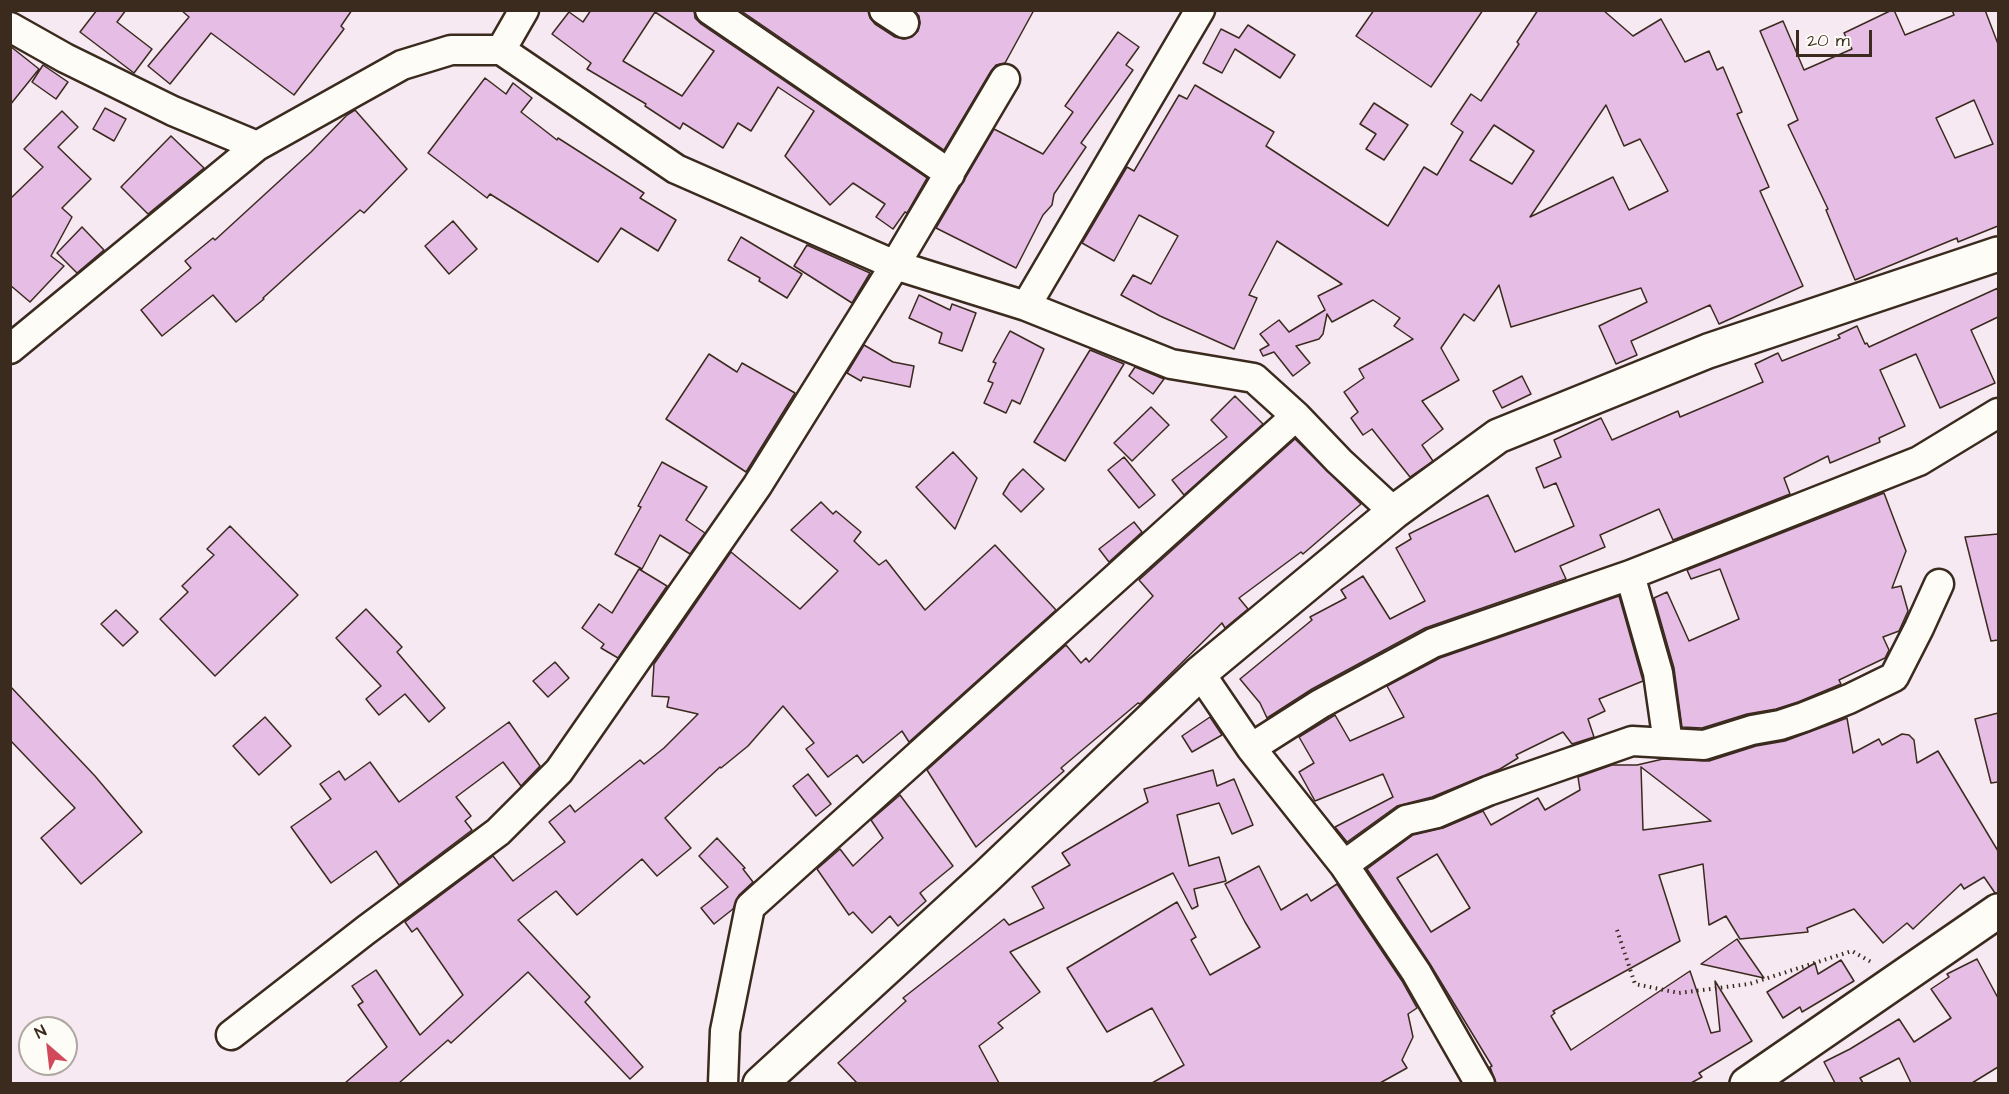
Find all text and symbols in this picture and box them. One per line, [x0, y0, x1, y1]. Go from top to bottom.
scale bar [1799, 18, 1876, 56]
text: 20 m [1807, 28, 1850, 53]
north arrow [18, 1016, 78, 1076]
text: N [31, 1020, 50, 1044]

